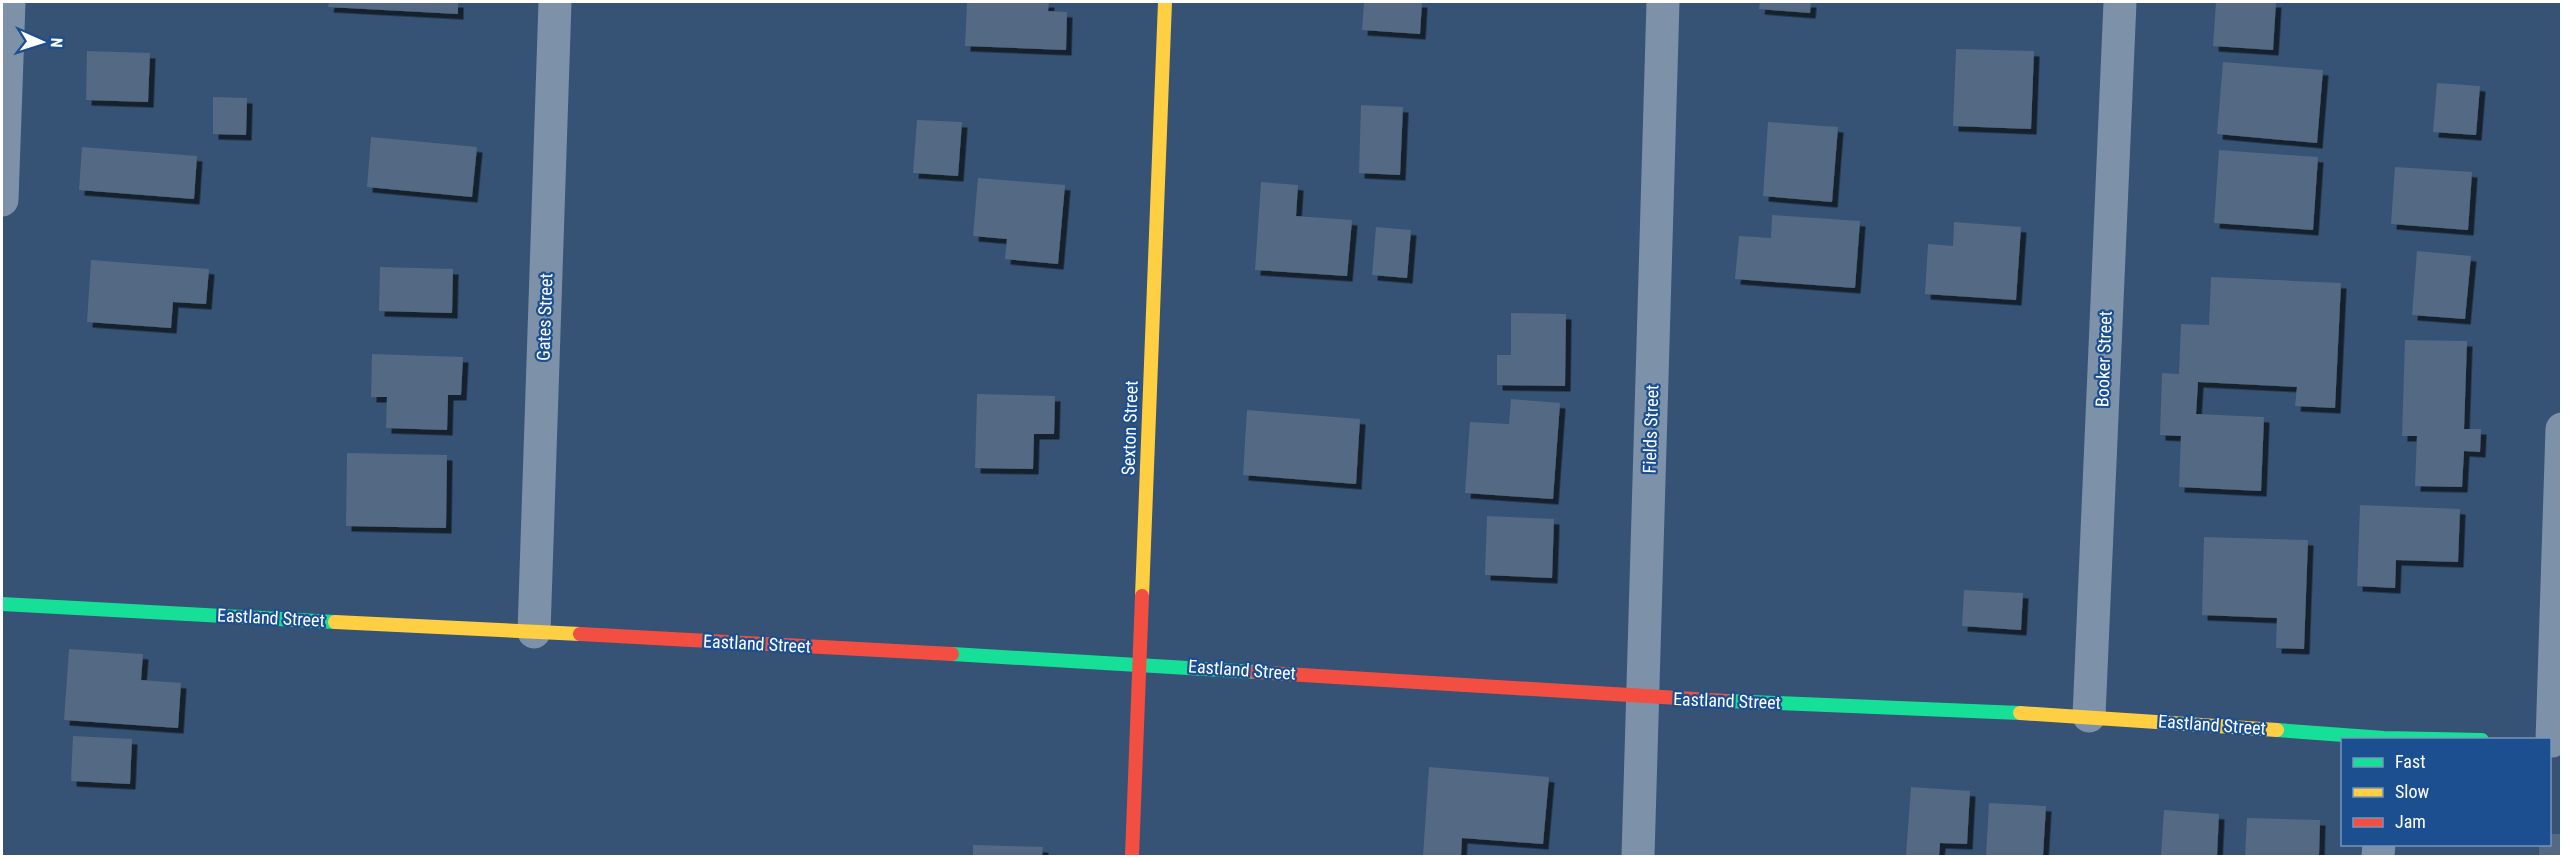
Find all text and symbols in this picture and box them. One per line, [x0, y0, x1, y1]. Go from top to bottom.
north arrow [12, 12, 72, 72]
text: N [47, 37, 66, 48]
street label: Gates Street [532, 273, 557, 361]
street label: Booker Street [2091, 311, 2116, 407]
street label: Sexton Street [1117, 380, 1142, 476]
street label: Fields Street [1638, 384, 1663, 474]
street label: Eastland Street [217, 604, 325, 631]
street label: Eastland Street [703, 630, 811, 657]
street label: Eastland Street [1188, 655, 1297, 684]
street label: Eastland Street [1673, 688, 1781, 713]
street label: Eastland Street [2158, 710, 2267, 739]
legend [2341, 738, 2551, 846]
text: Fast [2395, 751, 2426, 772]
text: Slow [2395, 781, 2430, 802]
text: Jam [2395, 811, 2426, 832]

